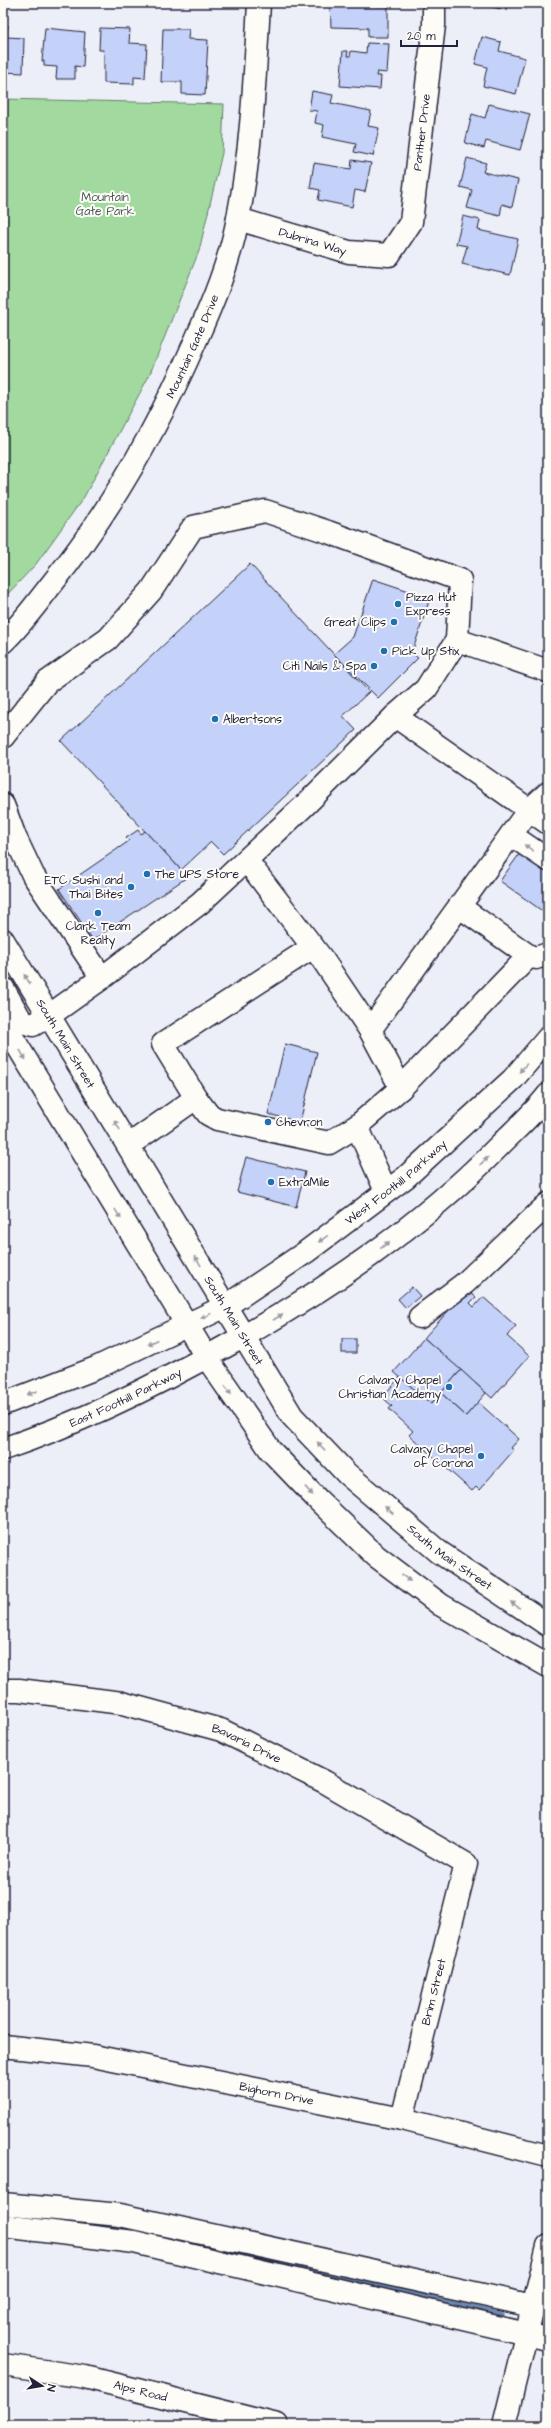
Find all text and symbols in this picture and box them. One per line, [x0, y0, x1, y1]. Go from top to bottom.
scale bar [401, 22, 457, 48]
text: 20 m [407, 28, 436, 45]
street label: Panther Drive [409, 92, 434, 172]
park label: Mountain Gate Park [76, 189, 135, 220]
street label: Dubrina Way [277, 223, 349, 260]
street label: Mountain Gate Drive [162, 291, 223, 401]
place label: Pizza Hut Express [406, 589, 457, 620]
marker: Pizza Hut Express [393, 599, 403, 609]
place label: Great Clips [324, 614, 386, 631]
marker: Great Clips [389, 617, 399, 627]
place label: Pick Up Stix [392, 643, 460, 660]
marker: Pick Up Stix [379, 646, 389, 656]
place label: Citi Nails & Spa [283, 658, 366, 675]
marker: Citi Nails & Spa [369, 661, 379, 671]
place label: Albertsons [223, 711, 282, 728]
marker: Albertsons [210, 714, 220, 724]
one-way arrow [524, 844, 535, 851]
place label: The UPS Store [155, 866, 240, 883]
marker: The UPS Store [142, 869, 152, 879]
place label: ETC Sushi and Thai Bites [44, 872, 123, 903]
marker: ETC Sushi and Thai Bites [126, 882, 136, 892]
marker: Clark Team Realty [93, 908, 103, 918]
place label: Clark Team Realty [66, 918, 131, 950]
one-way arrow [23, 974, 31, 984]
street label: South Main Street [32, 995, 100, 1092]
one-way arrow [19, 1049, 26, 1061]
one-way arrow [518, 1062, 527, 1073]
place label: Chevron [276, 1114, 323, 1131]
marker: Chevron [263, 1117, 273, 1127]
one-way arrow [113, 1120, 121, 1130]
street label: West Foothill Parkway [341, 1135, 451, 1229]
one-way arrow [480, 1157, 489, 1166]
place label: ExtraMile [279, 1174, 330, 1191]
marker: ExtraMile [266, 1177, 276, 1187]
one-way arrow [114, 1209, 122, 1219]
one-way arrow [318, 1235, 328, 1243]
one-way arrow [380, 1240, 391, 1249]
one-way arrow [195, 1255, 202, 1267]
street label: South Main Street [200, 1272, 268, 1368]
one-way arrow [201, 1313, 212, 1319]
one-way arrow [272, 1314, 284, 1321]
one-way arrow [146, 1339, 157, 1345]
street label: East Foothill Parkway [67, 1363, 185, 1431]
place label: Calvary Chapel Christian Academy [339, 1372, 441, 1404]
marker: Calvary Chapel Christian Academy [444, 1382, 454, 1392]
one-way arrow [224, 1385, 232, 1396]
one-way arrow [26, 1390, 38, 1396]
one-way arrow [316, 1441, 325, 1451]
place label: Calvary Chapel of Corona [391, 1441, 473, 1472]
marker: Calvary Chapel of Corona [476, 1451, 486, 1461]
one-way arrow [304, 1486, 314, 1496]
one-way arrow [383, 1505, 394, 1514]
street label: South Main Street [403, 1520, 496, 1594]
one-way arrow [400, 1574, 411, 1582]
one-way arrow [510, 1601, 520, 1609]
street label: Bavaria Drive [210, 1719, 284, 1767]
street label: Brim Street [418, 1957, 451, 2027]
street label: Bighorn Drive [238, 2078, 316, 2109]
north arrow [22, 2366, 62, 2406]
street label: Alps Road [112, 2376, 169, 2406]
text: N [43, 2383, 59, 2393]

